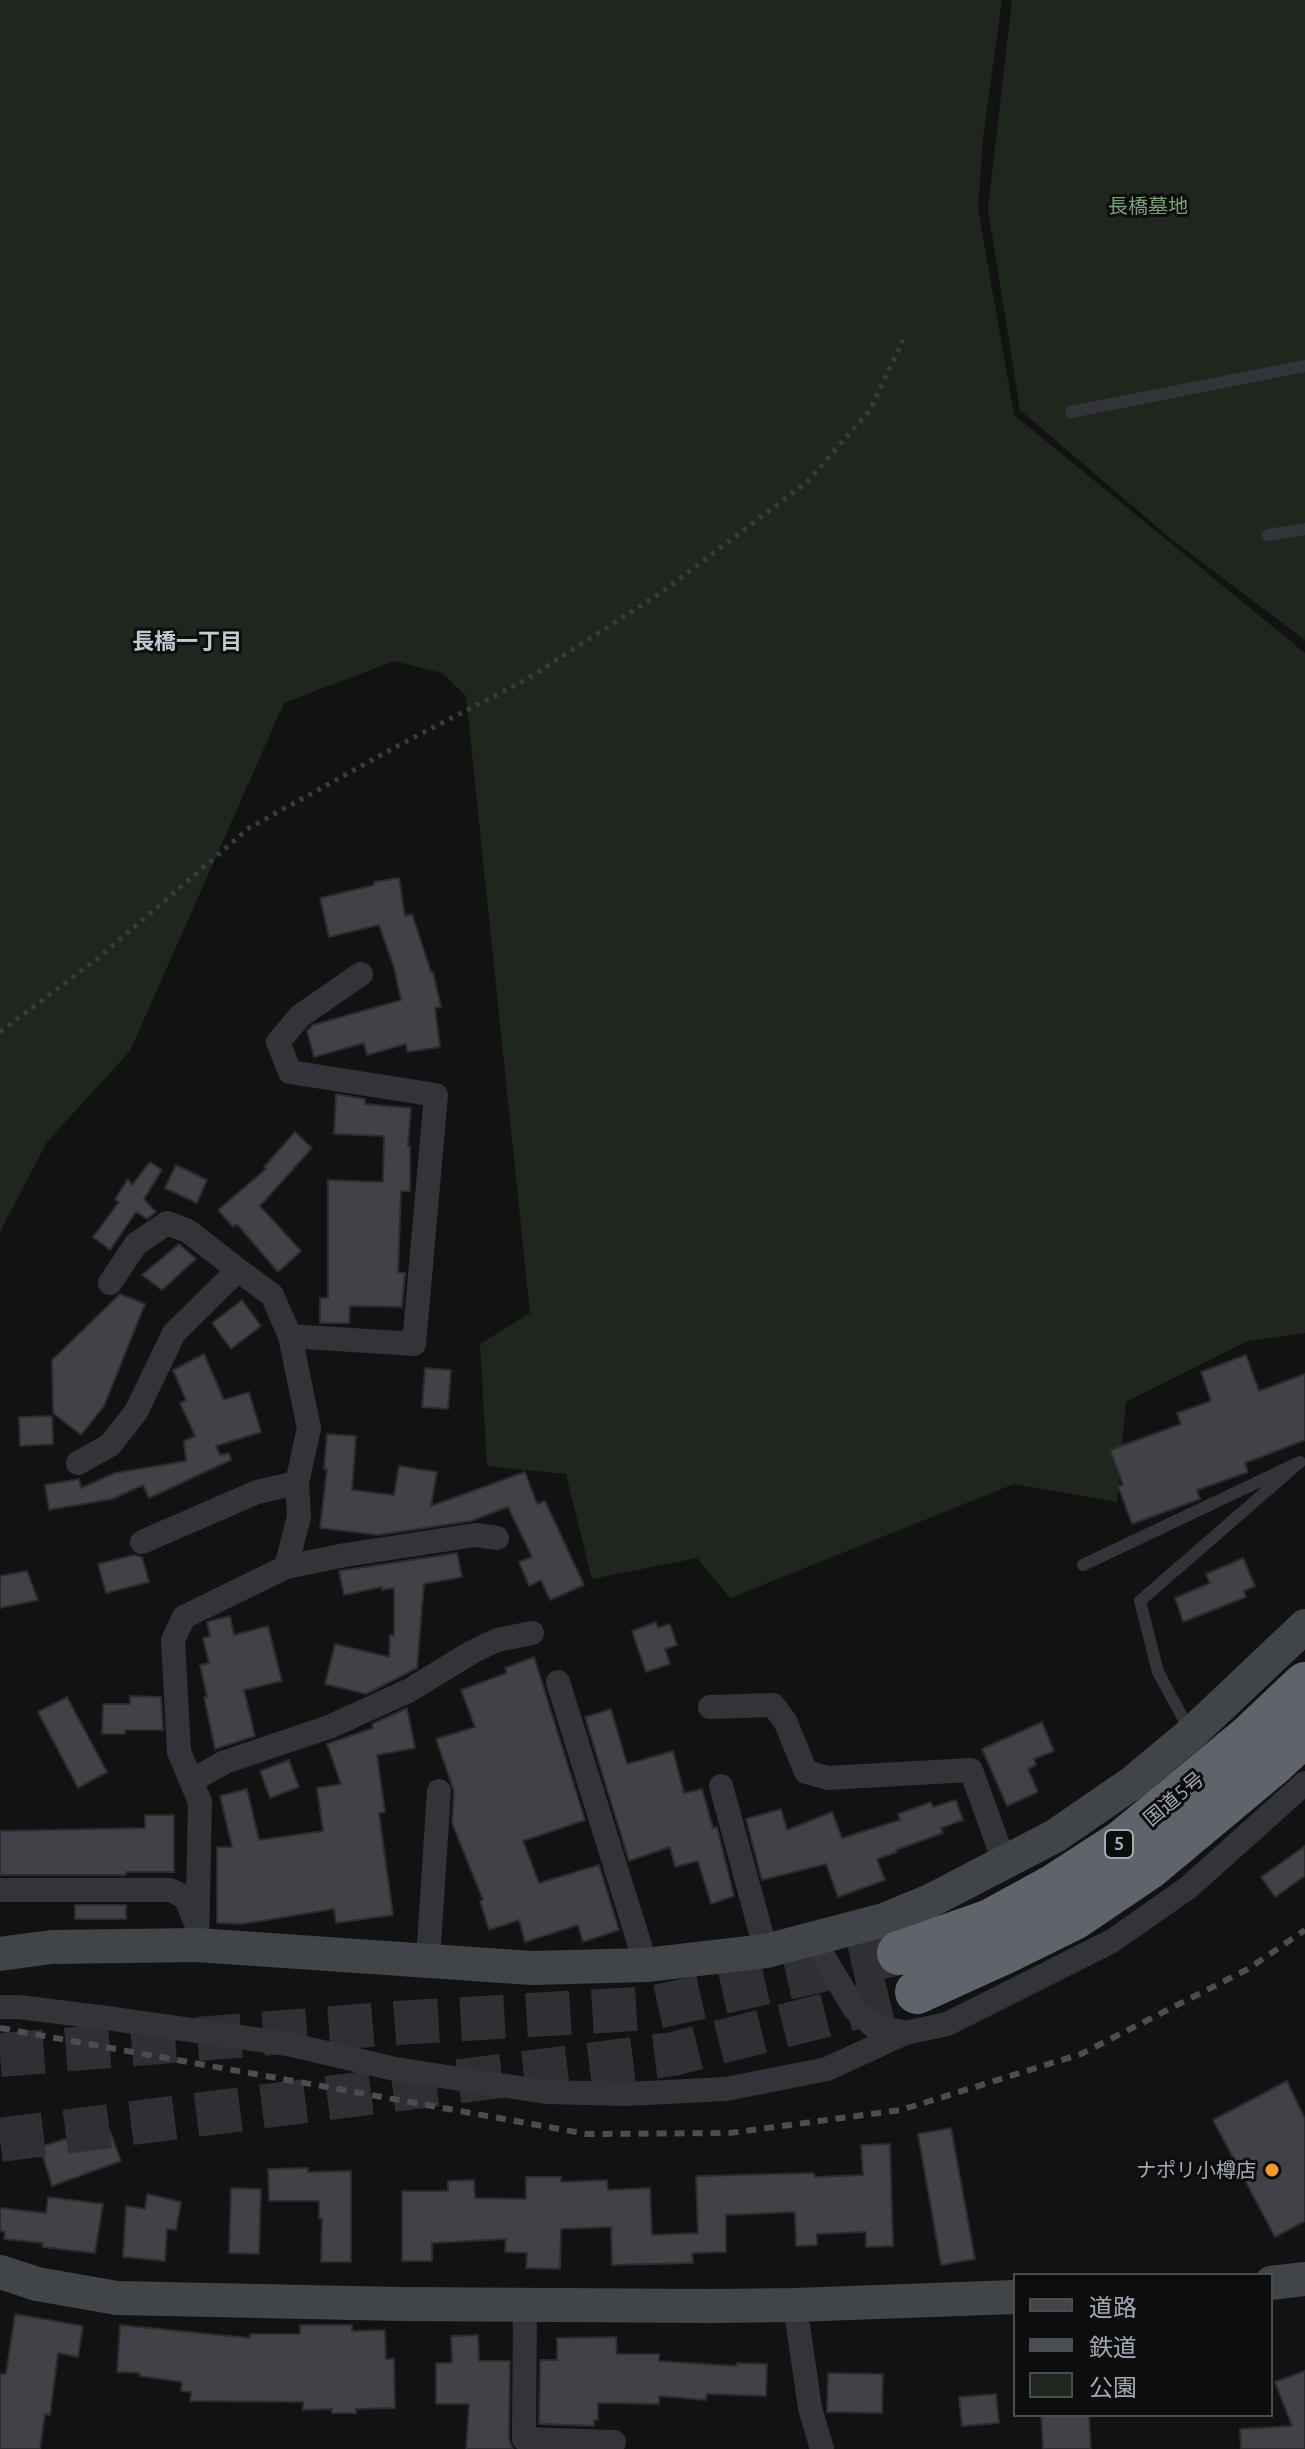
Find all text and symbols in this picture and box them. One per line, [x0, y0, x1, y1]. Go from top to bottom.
park label: 長橋墓地 [1108, 194, 1188, 218]
district label: 長橋一丁目 [132, 629, 242, 655]
street label: 国道5号 [1139, 1767, 1209, 1831]
road number: 5 [1105, 1830, 1133, 1858]
place label: ナポリ小樽店 [1136, 2158, 1256, 2182]
marker: ナポリ小樽店 [1263, 2161, 1281, 2179]
legend [1013, 2273, 1273, 2417]
text: 道路 [1089, 2294, 1137, 2321]
text: 鉄道 [1089, 2334, 1137, 2361]
text: 公園 [1089, 2374, 1137, 2401]

